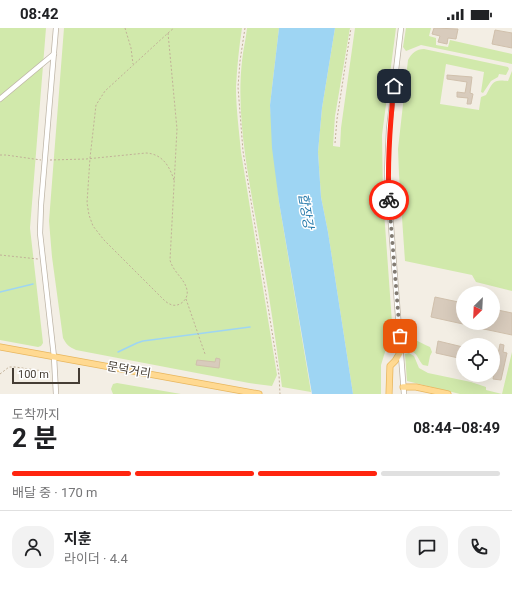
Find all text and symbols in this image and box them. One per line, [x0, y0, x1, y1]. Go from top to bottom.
text: 08:42 [20, 5, 59, 23]
pin [377, 69, 411, 103]
icon: home [383, 75, 405, 97]
courier [369, 180, 409, 220]
icon: bike [378, 189, 400, 211]
water label: 합장강 [296, 192, 317, 232]
north arrow [456, 286, 500, 330]
map controls [456, 286, 500, 382]
pin [383, 319, 417, 353]
icon: bag [389, 325, 411, 347]
button: locate [456, 338, 500, 382]
street label: 문덕거리 [106, 359, 152, 381]
scale bar [12, 366, 80, 385]
text: 100 m [18, 368, 49, 381]
text: 도착까지 [12, 407, 60, 422]
text: 08:44–08:49 [413, 419, 500, 437]
text: 2 분 [12, 423, 57, 453]
text: 배달 중 · 170 m [12, 485, 98, 500]
button: person [12, 526, 54, 568]
button: chat [406, 526, 448, 568]
button: phone [458, 526, 500, 568]
text: 지훈 [64, 530, 92, 548]
text: 라이더 · 4.4 [64, 551, 128, 566]

